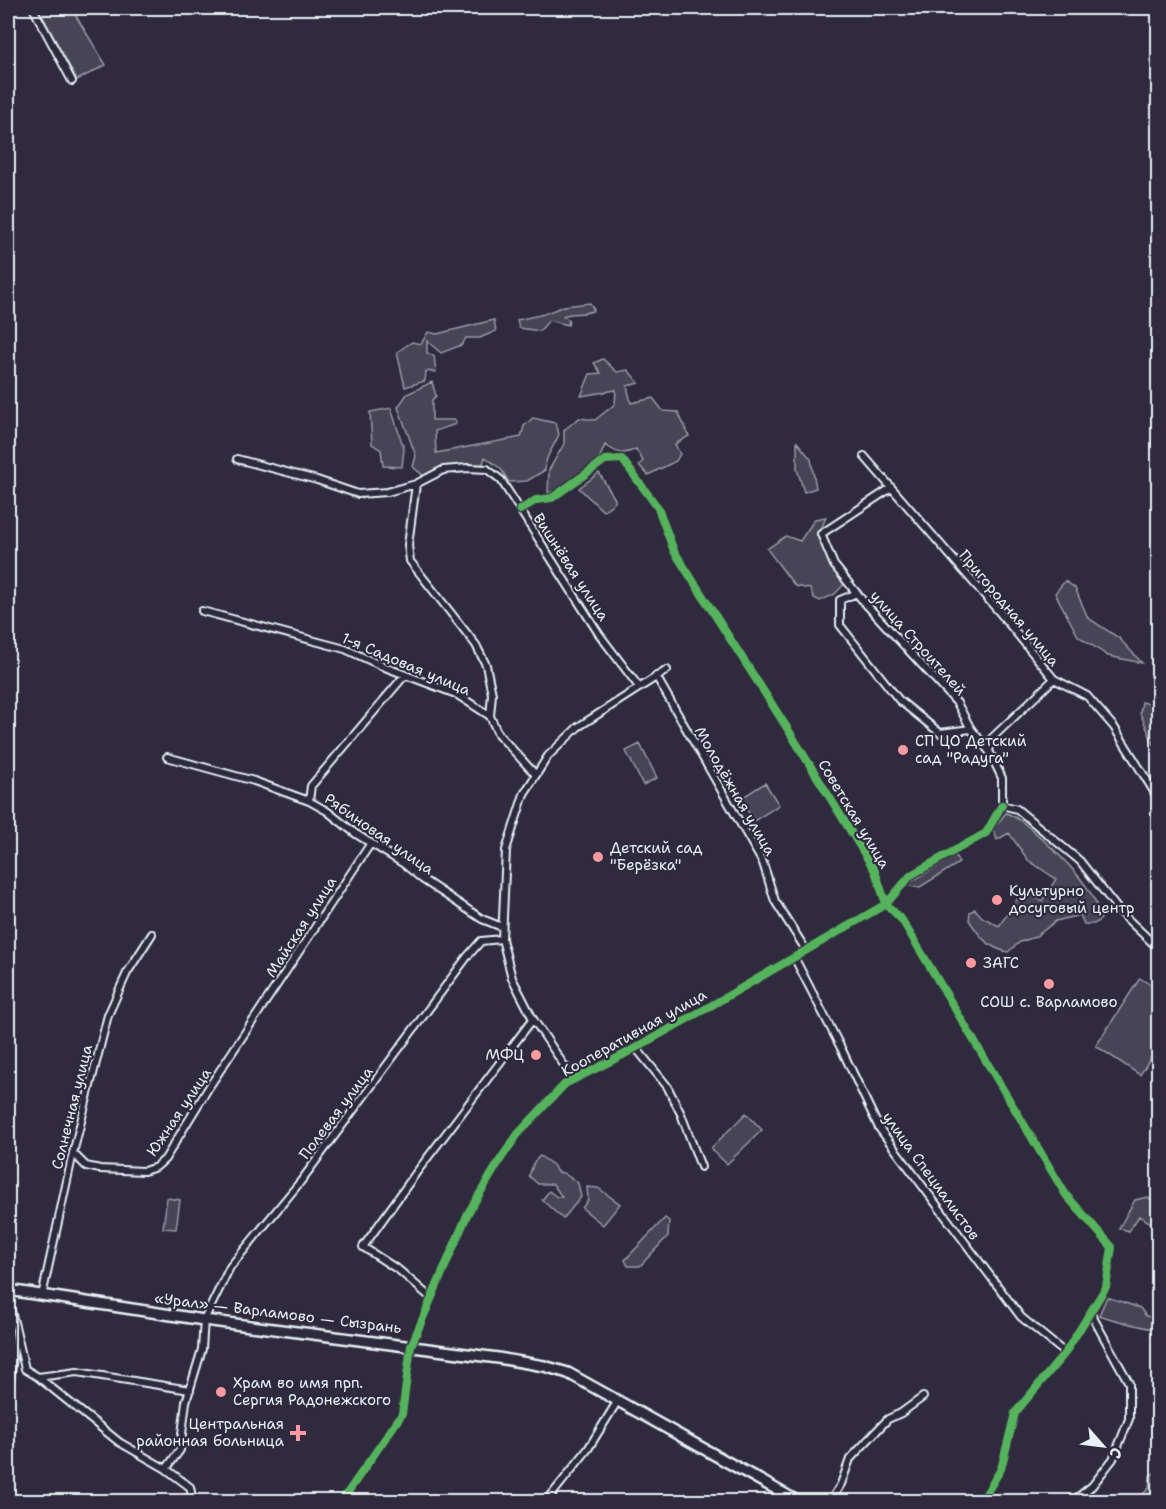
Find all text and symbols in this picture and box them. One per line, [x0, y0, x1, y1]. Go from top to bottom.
street label: Вишнёвая улица [529, 509, 614, 625]
street label: Пригородная улица [954, 546, 1064, 671]
street label: улица Строителей [865, 586, 971, 700]
street label: 1-я Садовая улица [339, 628, 474, 700]
street label: Молодёжная улица [690, 723, 780, 860]
place label: СП ЦО Детский сад "Радуга" [915, 731, 1027, 768]
marker: СП ЦО Детский сад "Радуга" [896, 743, 910, 757]
street label: Советская улица [813, 756, 895, 873]
street label: Рябиновая улица [320, 789, 438, 880]
place label: Детский сад "Берёзка" [610, 838, 703, 875]
marker: Детский сад "Берёзка" [591, 850, 605, 864]
street label: Майская улица [261, 872, 341, 981]
place label: Культурно досуговый центр [1009, 881, 1135, 918]
marker: Культурно досуговый центр [990, 893, 1004, 907]
place label: ЗАГС [983, 953, 1019, 973]
marker: ЗАГС [964, 956, 978, 970]
marker: СОШ с. Варламово [1042, 977, 1056, 991]
street label: Кооперативная улица [558, 984, 711, 1081]
place label: СОШ с. Варламово [980, 992, 1118, 1012]
street label: Солнечная улица [47, 1042, 97, 1171]
place label: МФЦ [486, 1045, 524, 1065]
marker: МФЦ [529, 1048, 543, 1062]
street label: Полевая улица [294, 1062, 378, 1163]
street label: Южная улица [142, 1064, 216, 1160]
street label: улица Специалистов [878, 1108, 984, 1244]
street label: «Урал» — Варламово — Сызрань [153, 1288, 403, 1338]
place label: Храм во имя прп. Сергия Радонежского [233, 1373, 391, 1410]
marker: Храм во имя прп. Сергия Радонежского [214, 1385, 228, 1399]
place label: Центральная районная больница [136, 1414, 285, 1451]
north arrow [1073, 1416, 1133, 1476]
marker: Центральная районная больница [289, 1424, 307, 1442]
text: С [1104, 1444, 1127, 1462]

